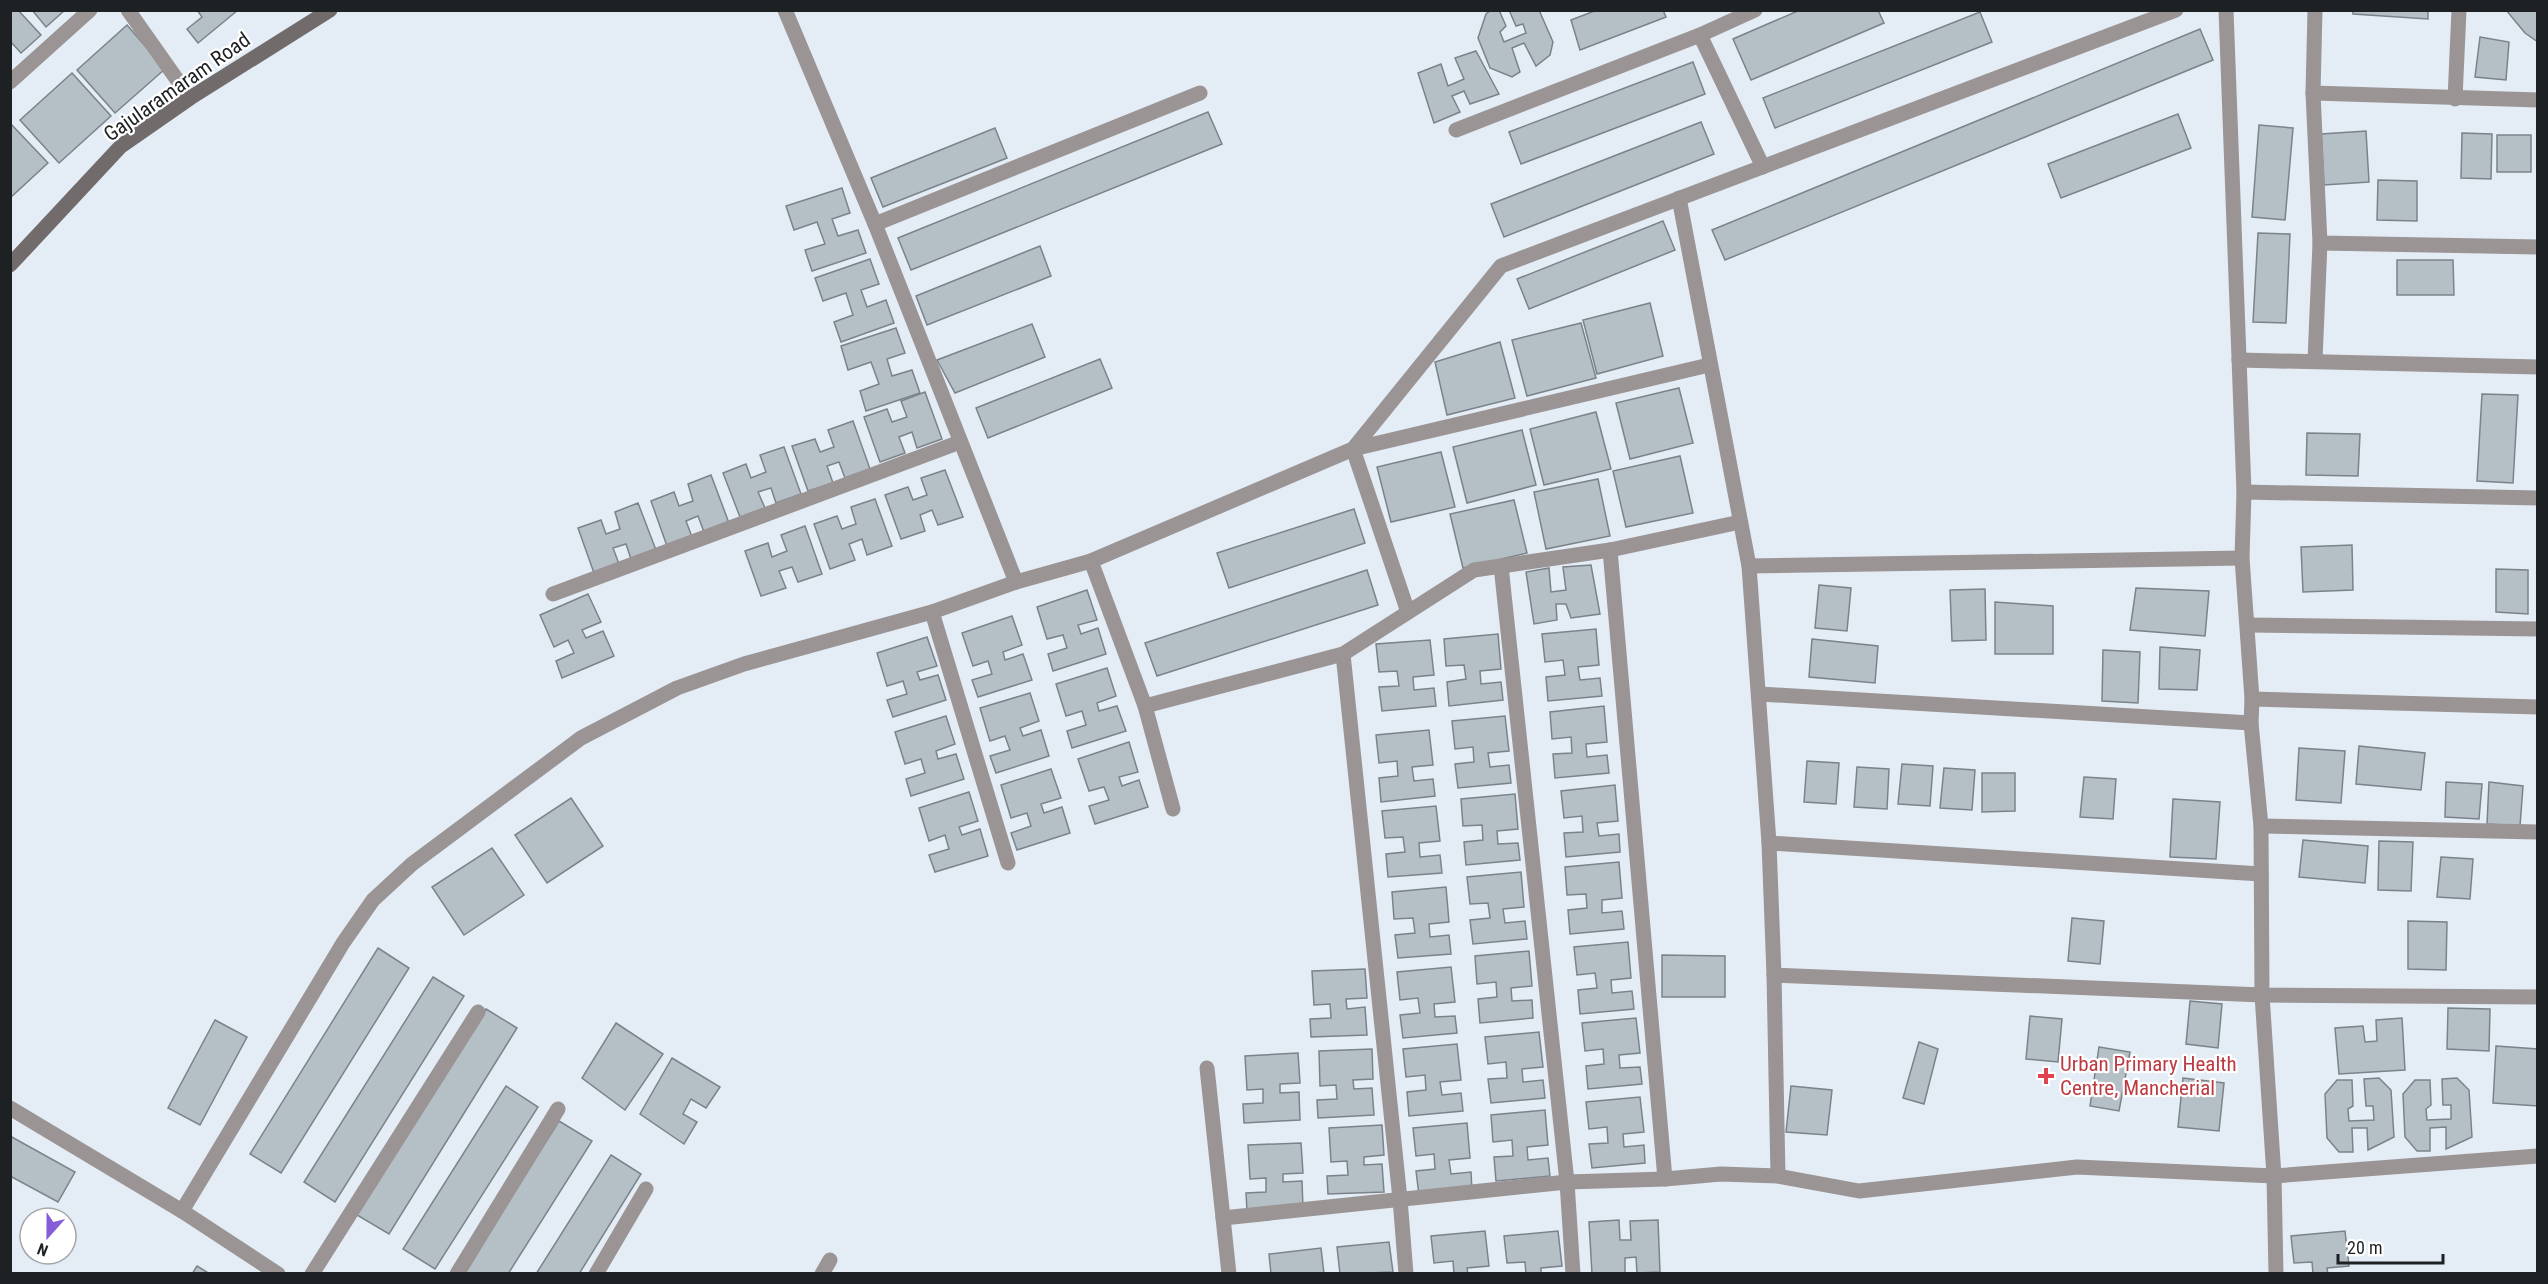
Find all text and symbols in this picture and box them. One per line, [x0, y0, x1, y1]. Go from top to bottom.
street label: Gajularamaram Road [99, 28, 255, 146]
place label: Urban Primary Health Centre, Mancherial [2060, 1052, 2237, 1100]
marker: Urban Primary Health Centre, Mancherial [2037, 1067, 2055, 1085]
north arrow [18, 1206, 78, 1266]
scale bar [2338, 1227, 2443, 1265]
text: 20 m [2347, 1237, 2382, 1258]
text: N [35, 1239, 51, 1260]

